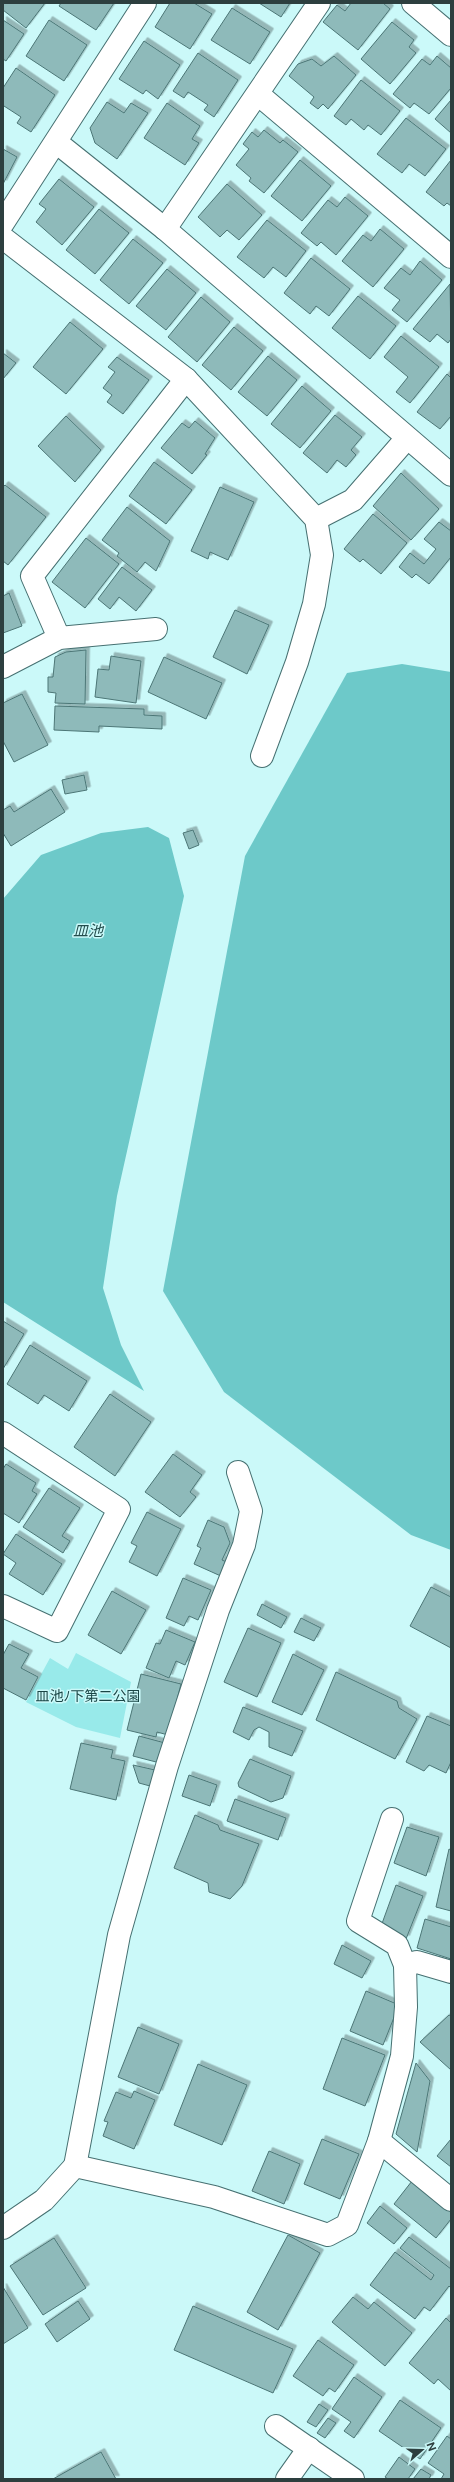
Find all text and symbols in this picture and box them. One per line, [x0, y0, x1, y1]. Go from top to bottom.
water label: 皿池 [73, 922, 105, 939]
park label: 皿池ﾉ下第二公園 [36, 1688, 141, 1704]
north arrow [402, 2430, 442, 2470]
text: N [424, 2440, 439, 2453]

